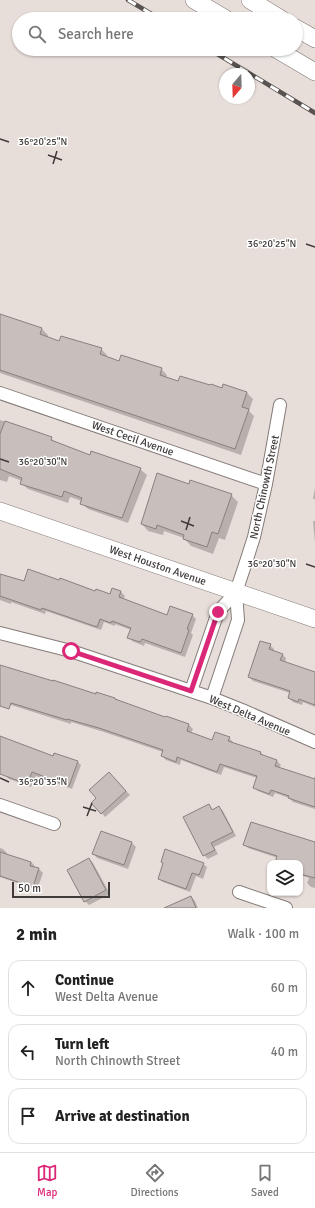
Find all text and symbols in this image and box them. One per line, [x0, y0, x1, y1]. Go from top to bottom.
search box [12, 12, 303, 56]
icon: search [26, 23, 48, 45]
text: Search here [58, 25, 134, 43]
north arrow [219, 68, 255, 104]
text: 36°20'25"N [19, 136, 67, 148]
text: 36°20'25"N [248, 238, 296, 250]
street label: West Cecil Avenue [90, 418, 176, 459]
street label: North Chinowth Street [247, 434, 282, 540]
text: 36°20'30"N [19, 456, 67, 468]
street label: West Houston Avenue [108, 543, 208, 588]
text: 36°20'30"N [248, 558, 296, 570]
route end [209, 603, 227, 621]
route start [62, 642, 80, 660]
street label: West Delta Avenue [207, 692, 293, 739]
text: 36°20'35"N [19, 776, 67, 788]
map controls [267, 860, 303, 896]
button: layers [267, 860, 303, 896]
scale bar [12, 880, 110, 899]
text: 50 m [18, 882, 41, 895]
text: 2 min [16, 924, 57, 945]
text: Walk · 100 m [228, 926, 299, 942]
text: Continue [55, 971, 114, 989]
icon: ahead [17, 977, 39, 999]
text: 60 m [271, 980, 298, 996]
text: West Delta Avenue [55, 989, 158, 1005]
text: Turn left [55, 1035, 109, 1053]
icon: left [17, 1041, 39, 1063]
text: 40 m [271, 1044, 298, 1060]
text: North Chinowth Street [55, 1053, 180, 1069]
icon: arrive [17, 1105, 39, 1127]
text: Arrive at destination [55, 1107, 190, 1125]
tab: Map [36, 1162, 58, 1199]
tab: Directions [131, 1162, 179, 1199]
tab: Saved [251, 1162, 279, 1199]

